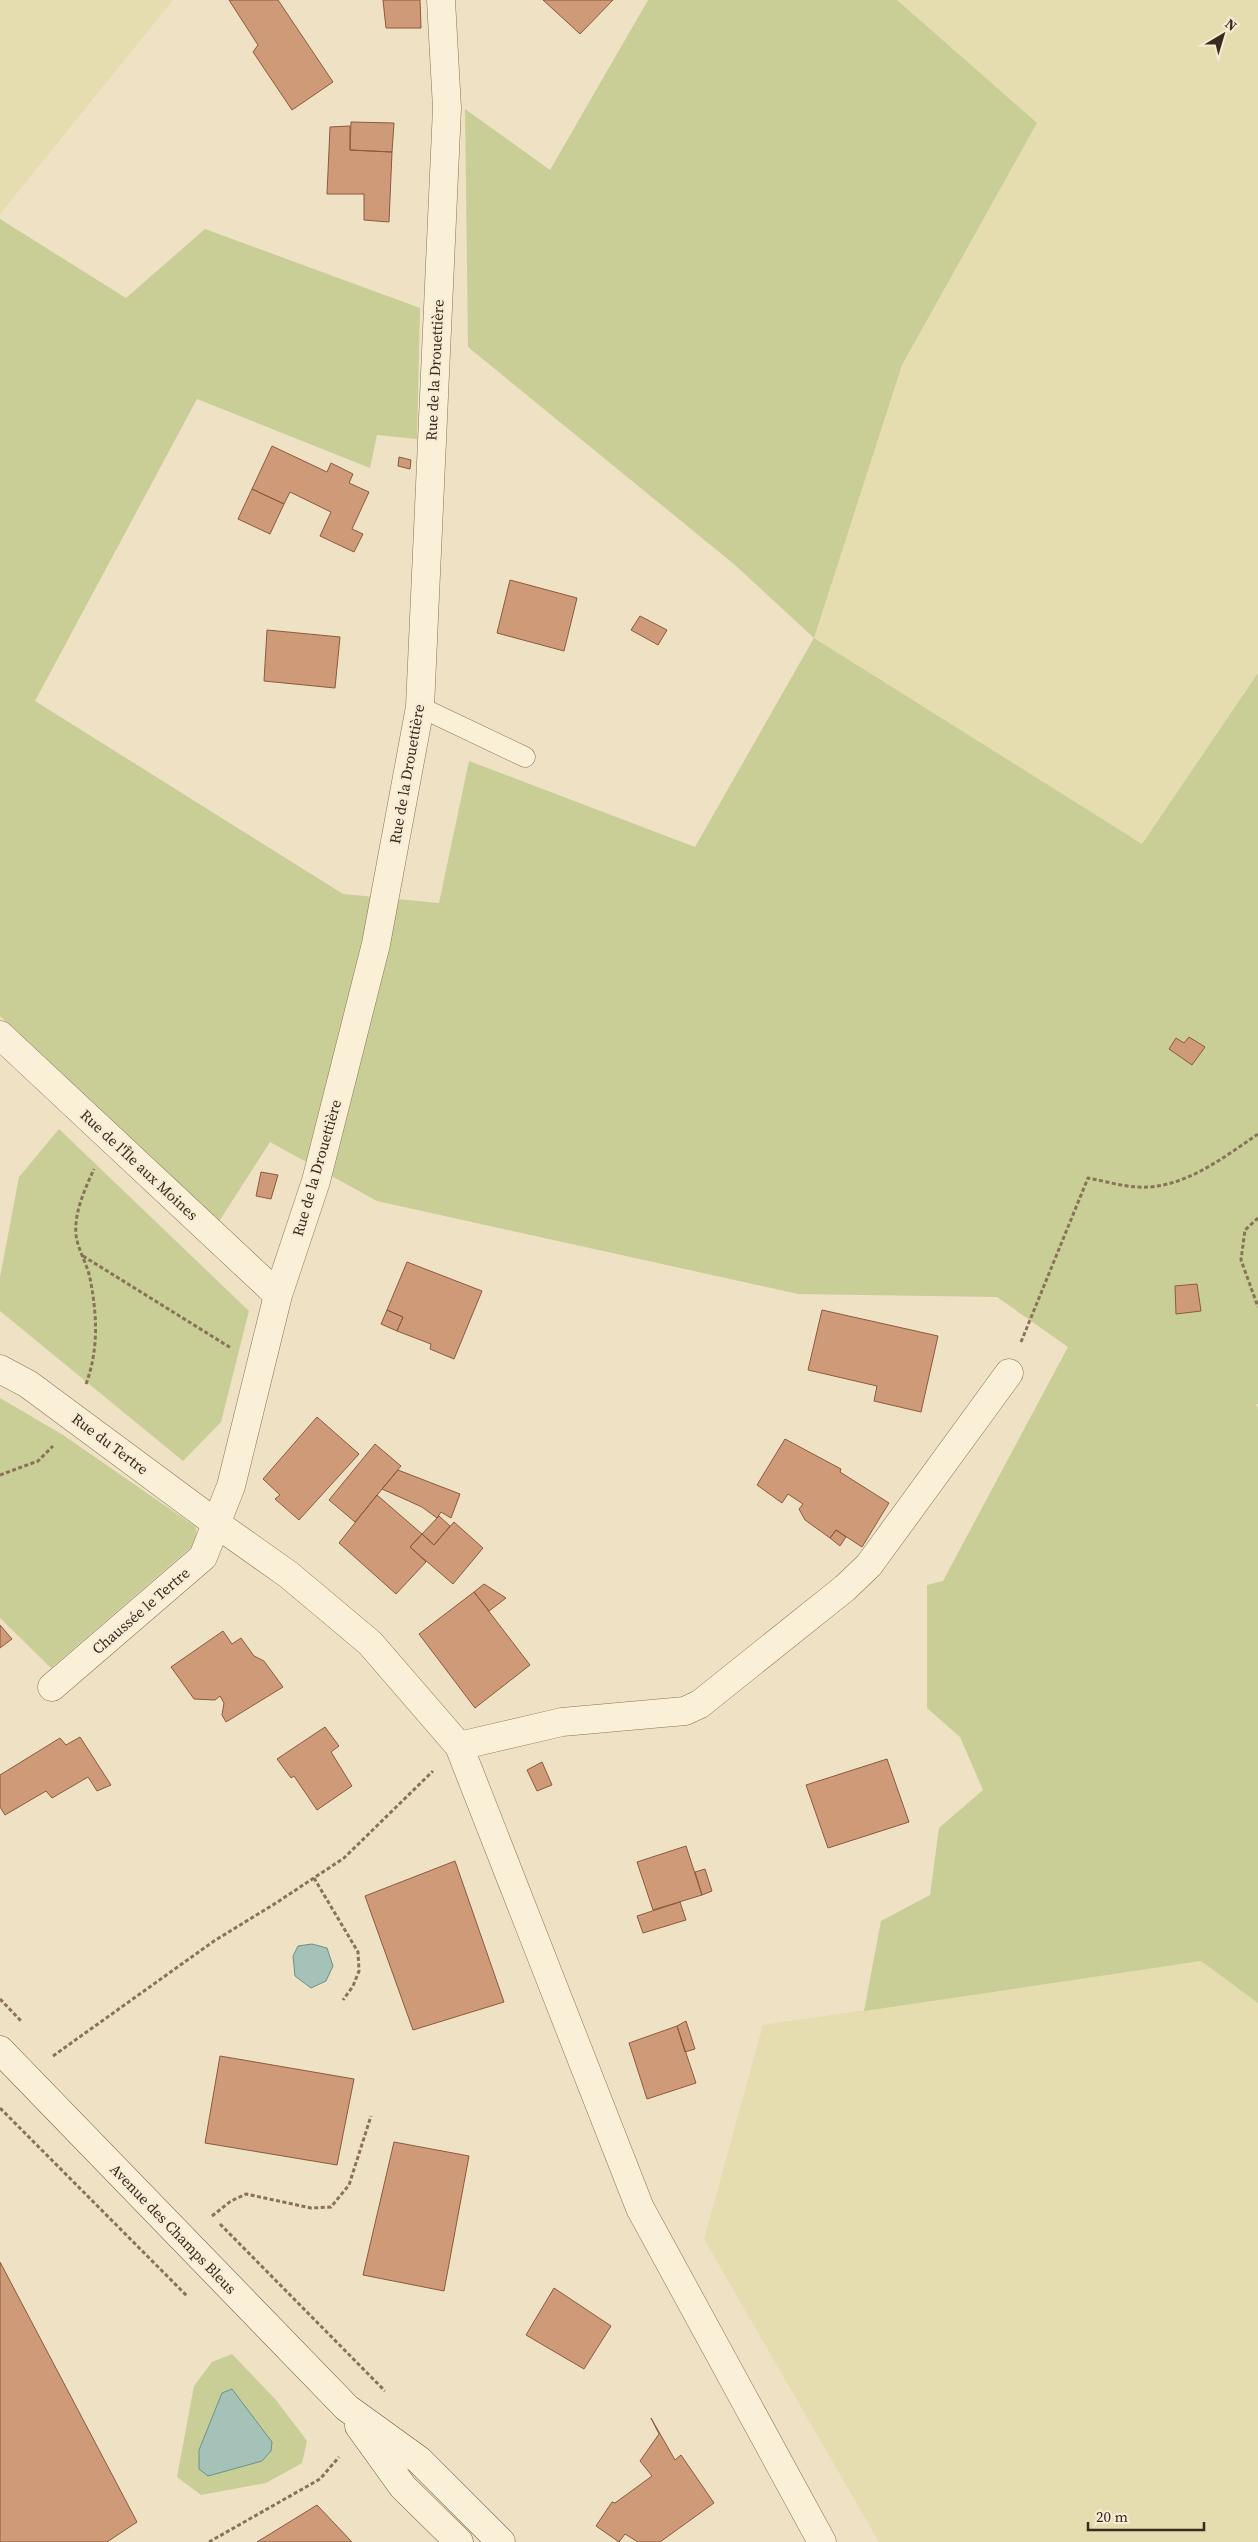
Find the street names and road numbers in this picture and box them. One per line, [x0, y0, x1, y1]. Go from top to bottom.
street label: Rue de la Drouettière [420, 298, 449, 441]
street label: Rue de la Drouettière [384, 702, 429, 845]
street label: Rue de la Drouettière [287, 1097, 346, 1239]
street label: Rue de l'Île aux Moines [76, 1104, 203, 1225]
street label: Rue du Tertre [68, 1408, 153, 1479]
street label: Chaussée le Tertre [87, 1562, 194, 1659]
street label: Avenue des Champs Bleus [105, 2159, 241, 2298]

